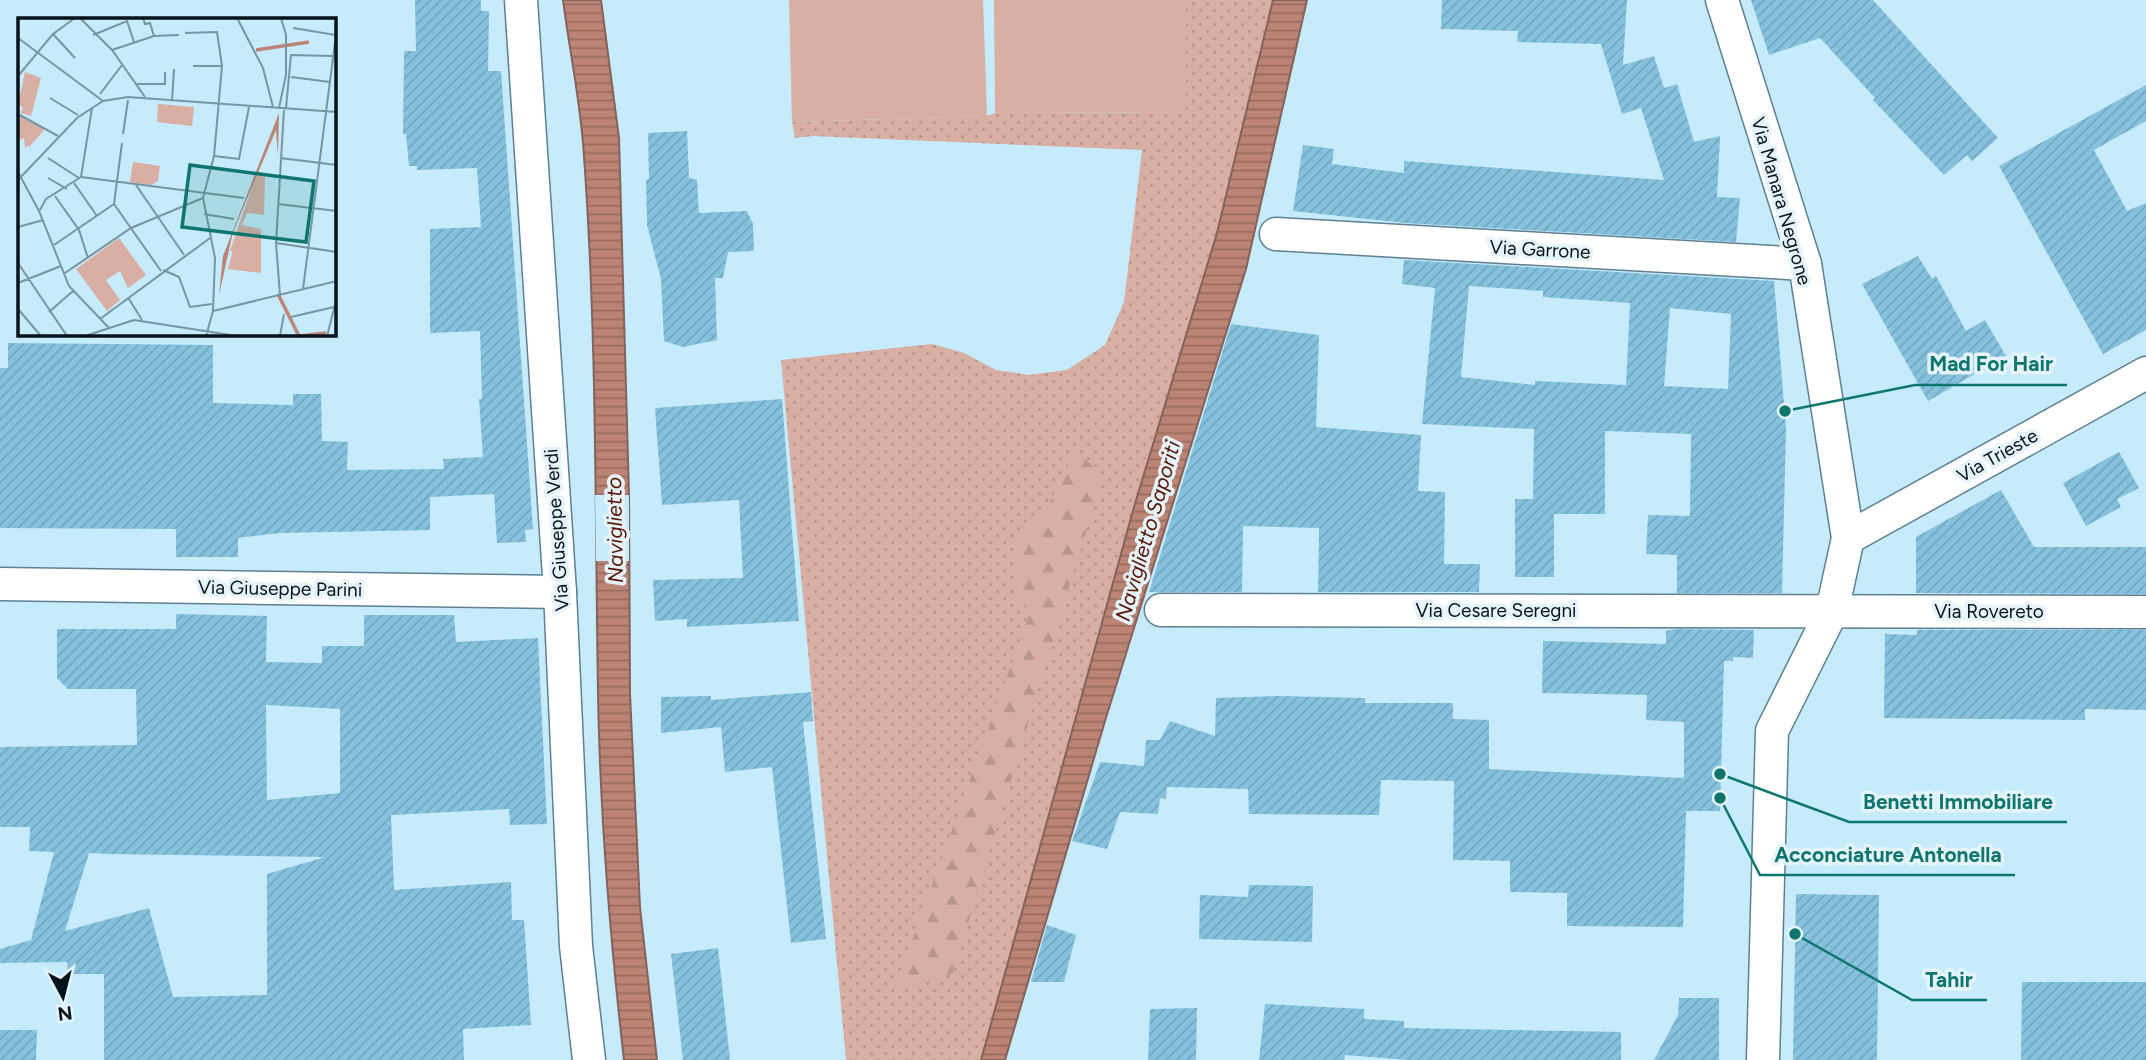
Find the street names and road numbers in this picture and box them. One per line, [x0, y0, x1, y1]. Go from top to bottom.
street label: Via Manara Negrone [1747, 115, 1816, 288]
street label: Via Garrone [1489, 235, 1591, 264]
street label: Via Trieste [1953, 424, 2042, 487]
street label: Via Giuseppe Verdi [539, 448, 574, 612]
street label: Via Giuseppe Parini [198, 576, 362, 601]
street label: Via Cesare Seregni [1415, 599, 1577, 622]
street label: Via Rovereto [1934, 600, 2044, 623]

